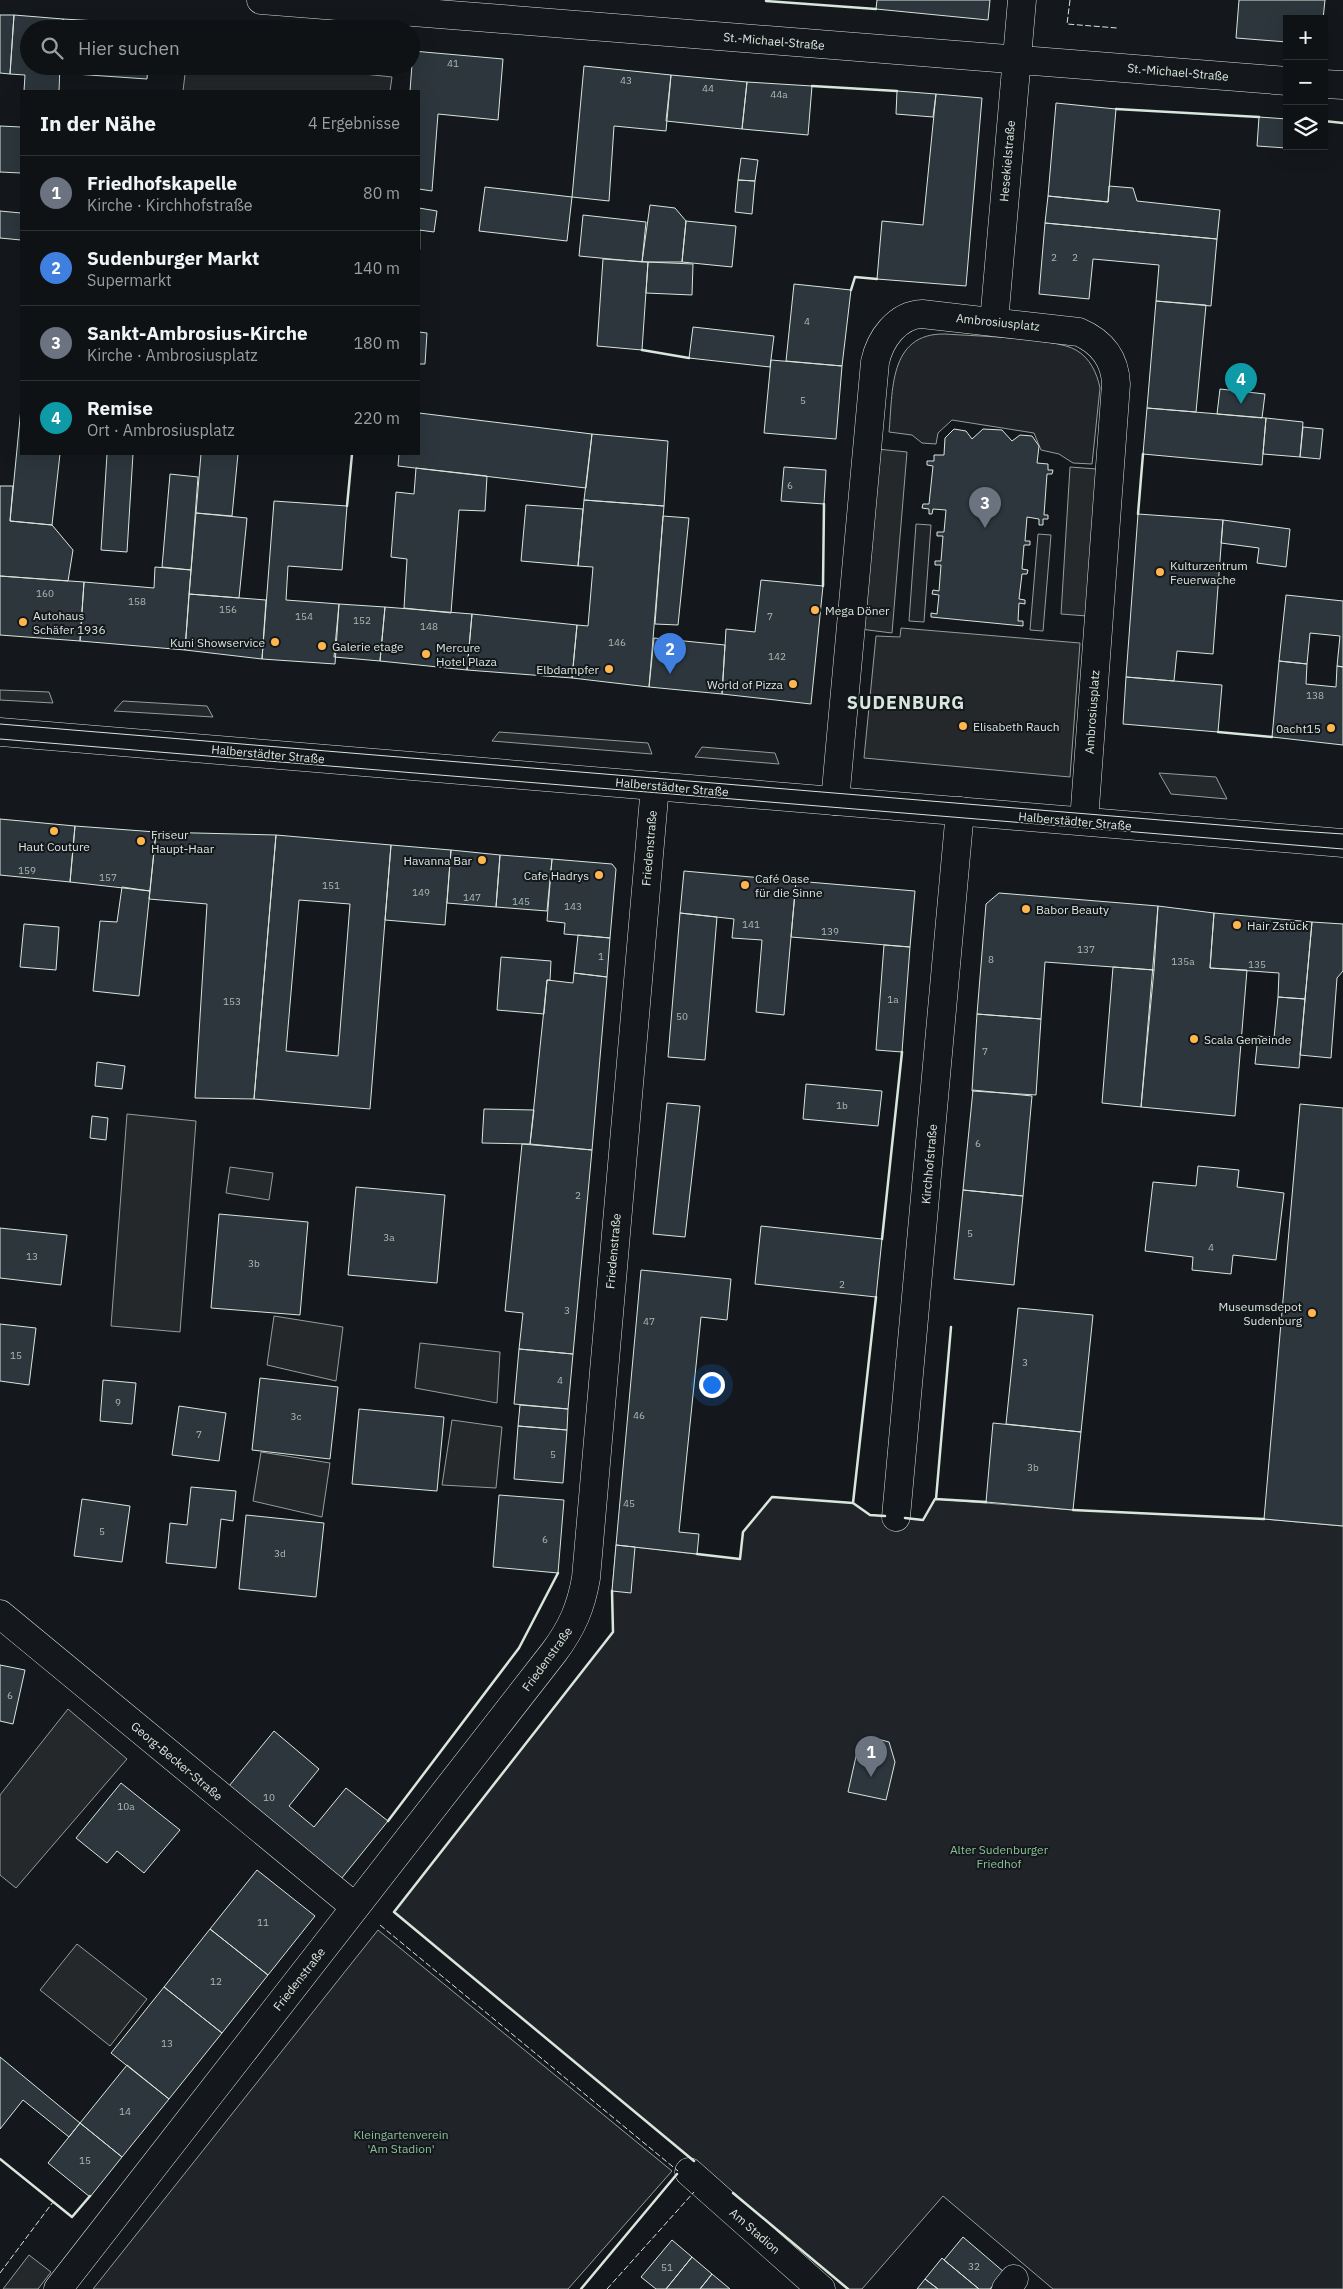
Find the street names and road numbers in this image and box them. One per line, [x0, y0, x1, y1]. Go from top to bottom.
street label: St.-Michael-Straße [723, 29, 826, 53]
street label: St.-Michael-Straße [1127, 60, 1230, 84]
street label: Hesekielstraße [996, 119, 1018, 202]
street label: Ambrosiusplatz [955, 310, 1041, 334]
street label: Ambrosiusplatz [1082, 669, 1102, 754]
street label: Halberstädter Straße [211, 742, 326, 766]
street label: Halberstädter Straße [615, 775, 730, 799]
street label: Friedenstraße [638, 809, 660, 886]
street label: Halberstädter Straße [1018, 809, 1133, 833]
street label: Kirchhofstraße [918, 1123, 940, 1205]
street label: Friedenstraße [602, 1212, 624, 1289]
street label: Friedenstraße [519, 1624, 576, 1694]
street label: Georg-Becker-Straße [128, 1718, 226, 1804]
street label: Friedenstraße [270, 1944, 329, 2014]
street label: Am Stadion [727, 2205, 783, 2257]

